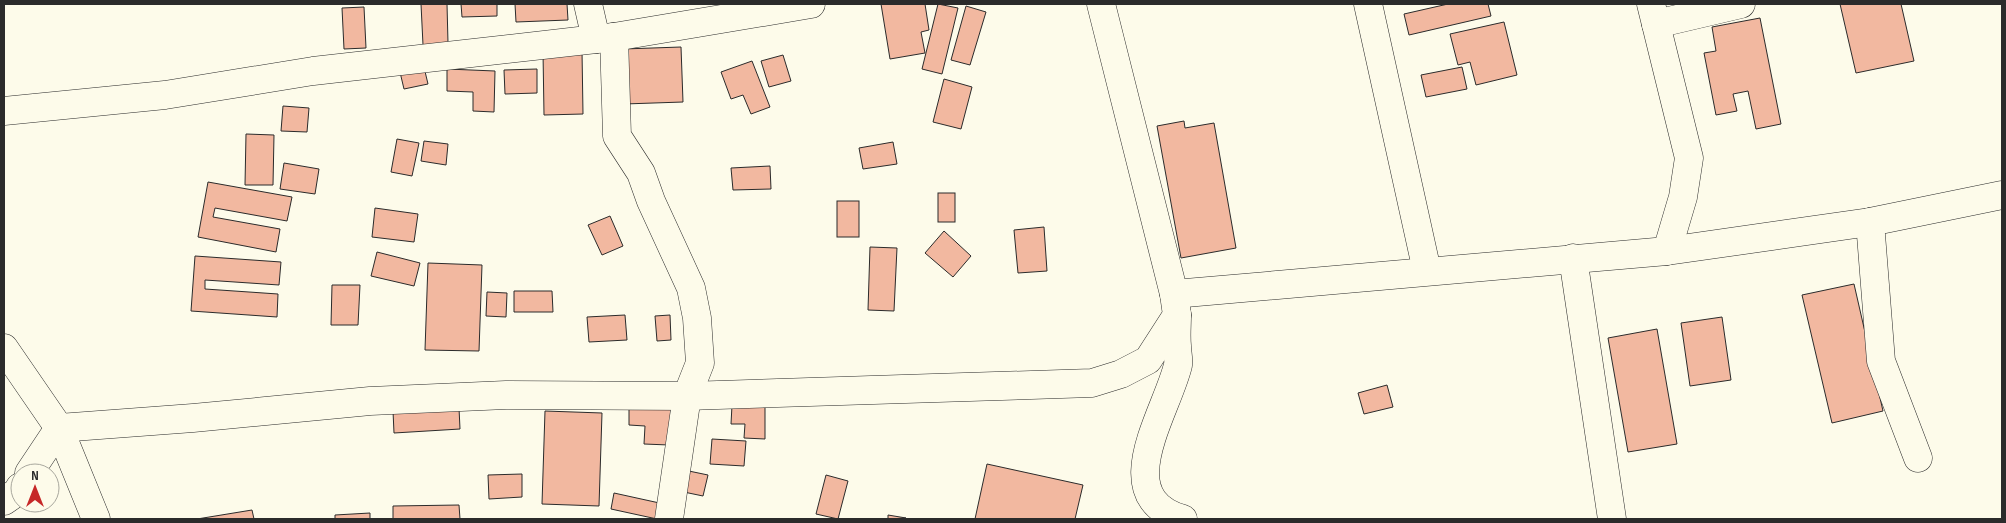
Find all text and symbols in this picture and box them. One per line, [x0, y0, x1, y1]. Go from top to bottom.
north arrow [10, 463, 60, 513]
text: N [31, 467, 39, 484]

